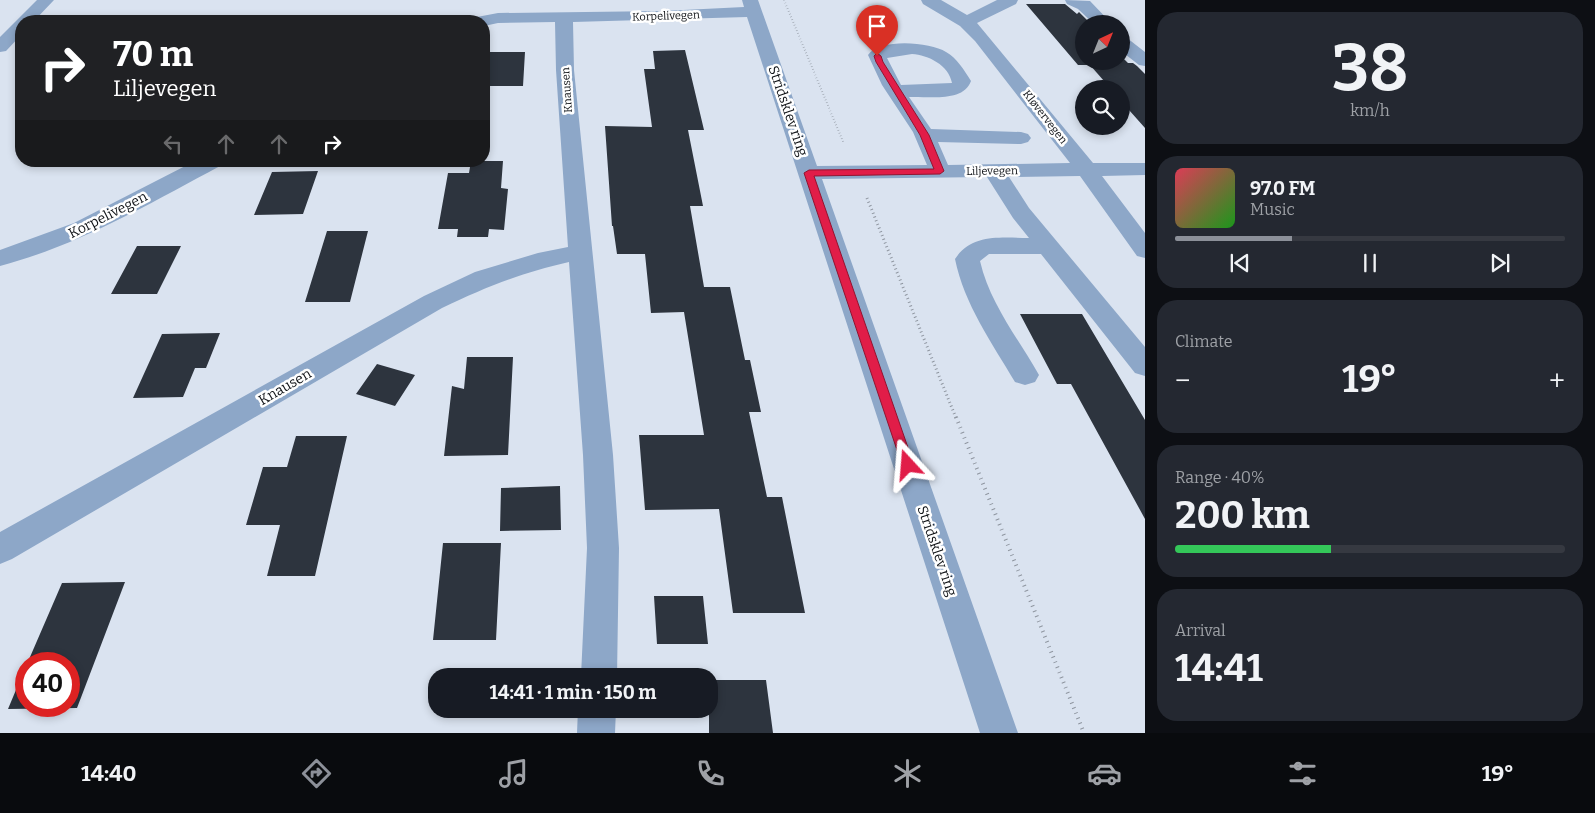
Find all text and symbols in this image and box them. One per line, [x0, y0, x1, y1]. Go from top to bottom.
pin [856, 5, 898, 56]
street label: Korpelivegen [632, 8, 700, 24]
icon: arrive [863, 12, 891, 40]
north arrow [1075, 15, 1130, 70]
map controls [1075, 15, 1130, 135]
text: 38 [1332, 29, 1408, 107]
text: 70 m [113, 33, 193, 75]
icon: right [30, 35, 95, 100]
street label: Stridsklev ring [765, 63, 811, 159]
street label: Knausen [559, 67, 575, 113]
text: Liljevegen [113, 75, 217, 102]
button: search [1075, 80, 1130, 135]
street label: Kløvervegen [1020, 88, 1070, 146]
text: km/h [1350, 101, 1390, 120]
icon: left [159, 130, 187, 158]
icon: ahead [212, 130, 240, 158]
icon: ahead [265, 130, 293, 158]
icon: right [318, 130, 346, 158]
street label: Liljevegen [966, 164, 1018, 178]
text: 97.0 FM [1250, 177, 1315, 200]
street label: Korpelivegen [66, 188, 150, 242]
text: Music [1250, 200, 1295, 219]
icon: previous [1226, 249, 1254, 277]
icon: pause [1356, 249, 1384, 277]
icon: next [1486, 249, 1514, 277]
text: Climate [1175, 332, 1233, 351]
text: 19° [1342, 356, 1397, 402]
text: − [1175, 364, 1190, 397]
text: + [1549, 364, 1565, 397]
street label: Knausen [256, 365, 315, 409]
position arrow [881, 438, 933, 490]
text: Range · 40% [1175, 468, 1265, 487]
text: 200 km [1175, 492, 1310, 538]
street label: Stridsklev ring [914, 503, 960, 599]
text: Arrival [1175, 621, 1226, 640]
text: 14:41 [1175, 645, 1263, 691]
speed limit sign: 40 [15, 652, 80, 717]
text: 14:41 · 1 min · 150 m [490, 681, 656, 704]
icon: directions [299, 756, 334, 791]
icon: music [496, 756, 531, 791]
icon: phone [693, 756, 728, 791]
icon: climate [890, 756, 925, 791]
icon: car [1087, 756, 1122, 791]
icon: filters [1285, 756, 1320, 791]
text: 14:40 [81, 760, 137, 787]
text: 19° [1482, 760, 1514, 787]

